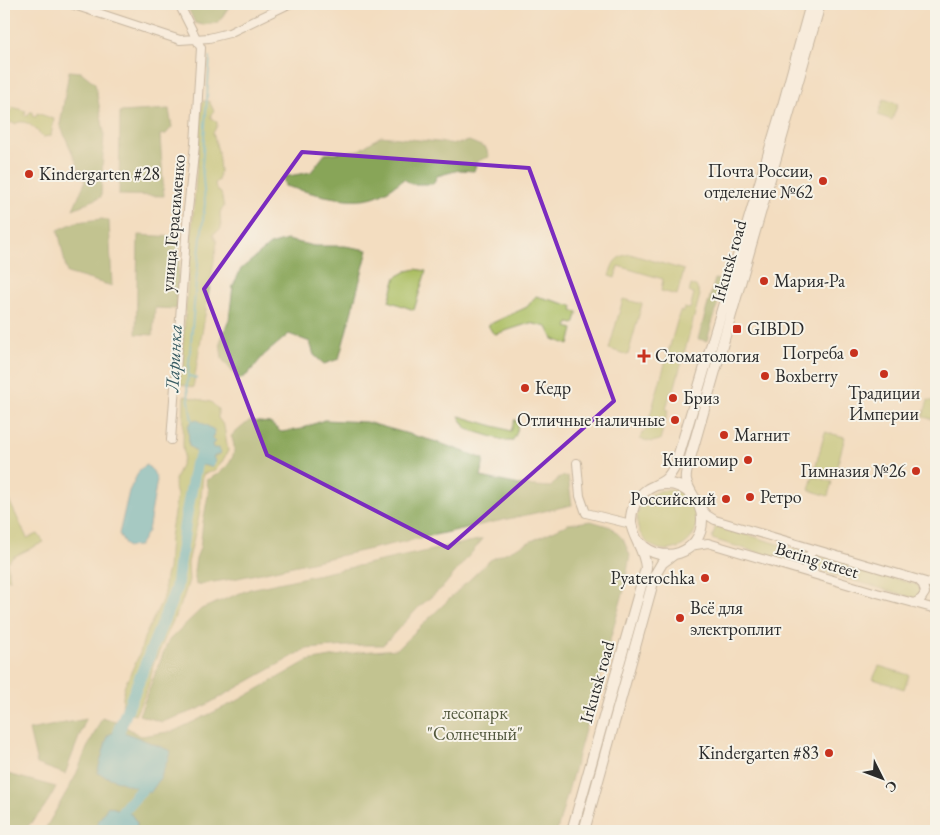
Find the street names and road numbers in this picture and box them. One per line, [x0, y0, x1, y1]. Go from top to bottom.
street label: улица Герасименко [155, 153, 190, 293]
street label: Irkutsk road [706, 216, 751, 305]
street label: Bering street [773, 536, 862, 583]
street label: Irkutsk road [574, 637, 619, 726]

